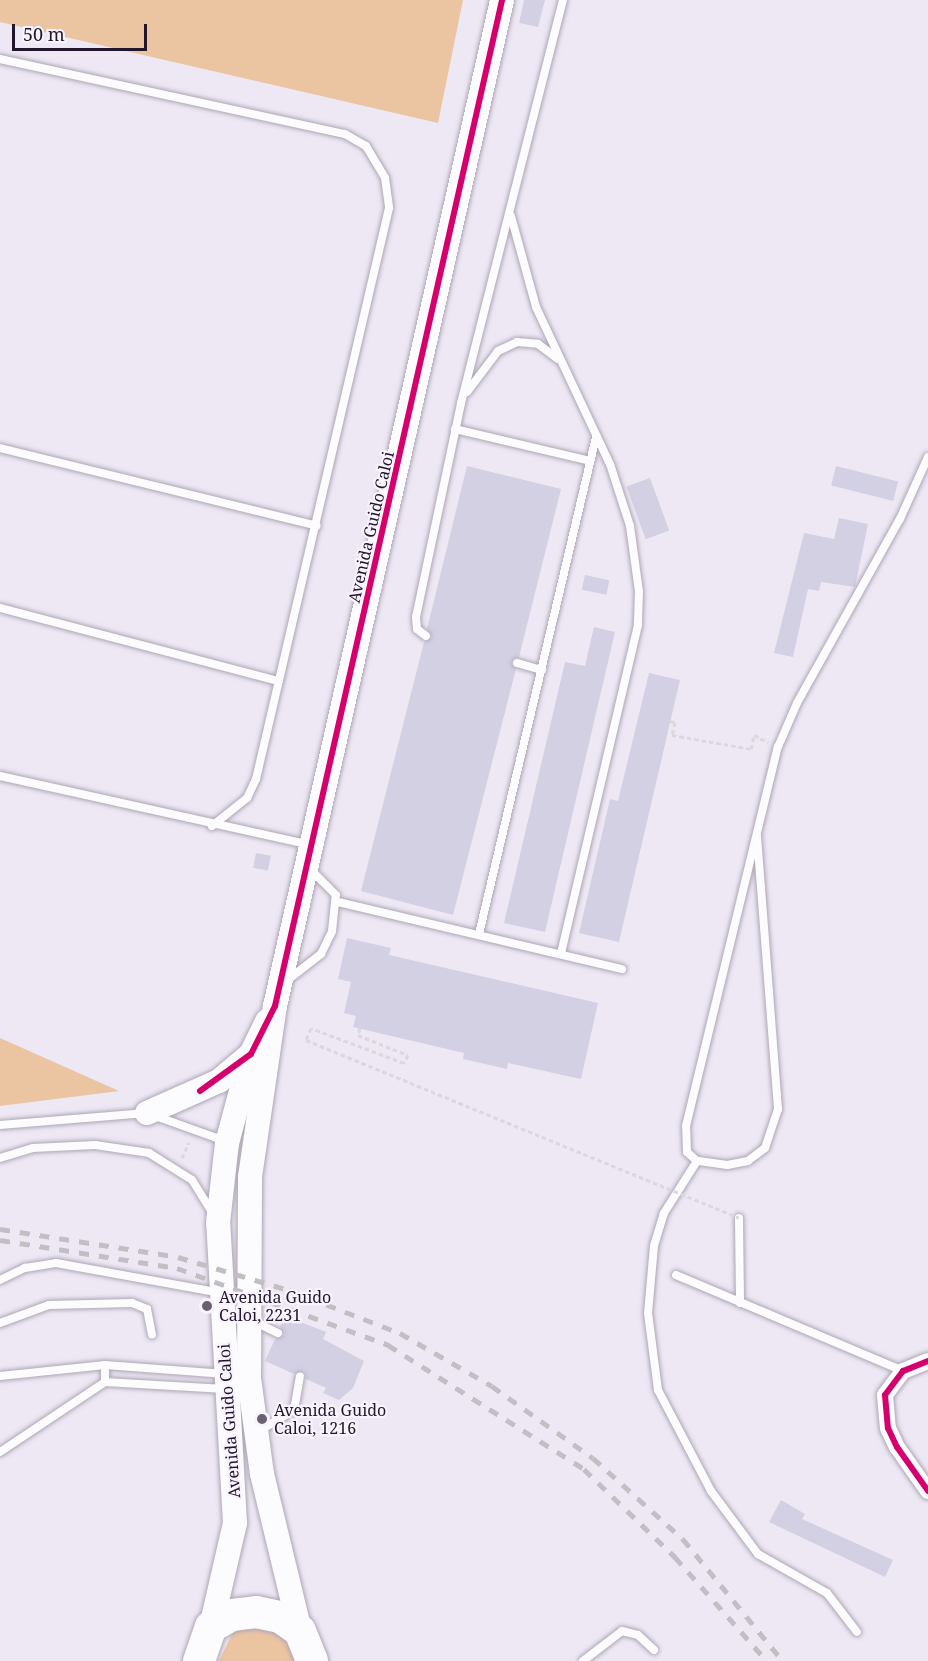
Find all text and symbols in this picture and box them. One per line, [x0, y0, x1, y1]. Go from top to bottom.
scale bar [15, 12, 150, 50]
text: 50 m [23, 22, 65, 46]
street label: Avenida Guido Caloi [344, 450, 398, 604]
place label: Avenida Guido Caloi, 2231 [219, 1287, 331, 1325]
marker: Avenida Guido Caloi, 2231 [200, 1299, 214, 1313]
street label: Avenida Guido Caloi [214, 1343, 244, 1499]
place label: Avenida Guido Caloi, 1216 [274, 1400, 386, 1438]
marker: Avenida Guido Caloi, 1216 [255, 1412, 269, 1426]

